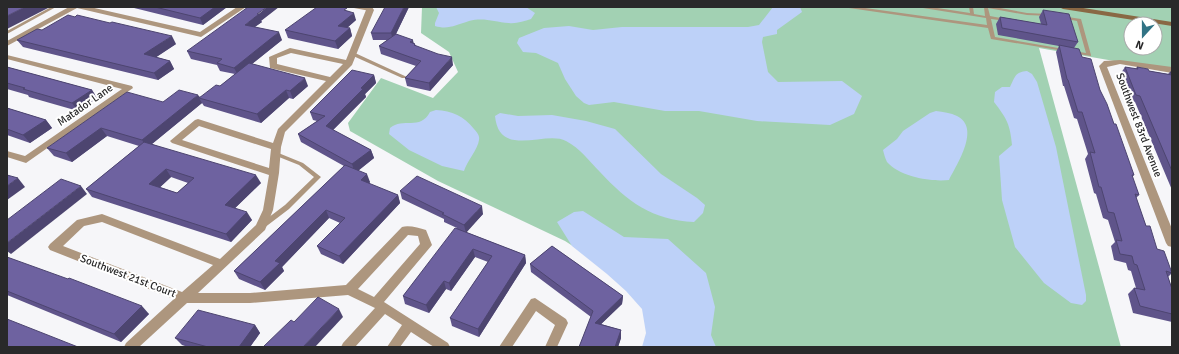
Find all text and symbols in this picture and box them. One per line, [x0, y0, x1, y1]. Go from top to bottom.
north arrow [1123, 16, 1163, 56]
text: N [1134, 37, 1145, 52]
street label: Southwest 83rd Avenue [1113, 71, 1165, 179]
street label: Matador Lane [55, 81, 115, 129]
street label: Southwest 21st Court [78, 252, 178, 300]

